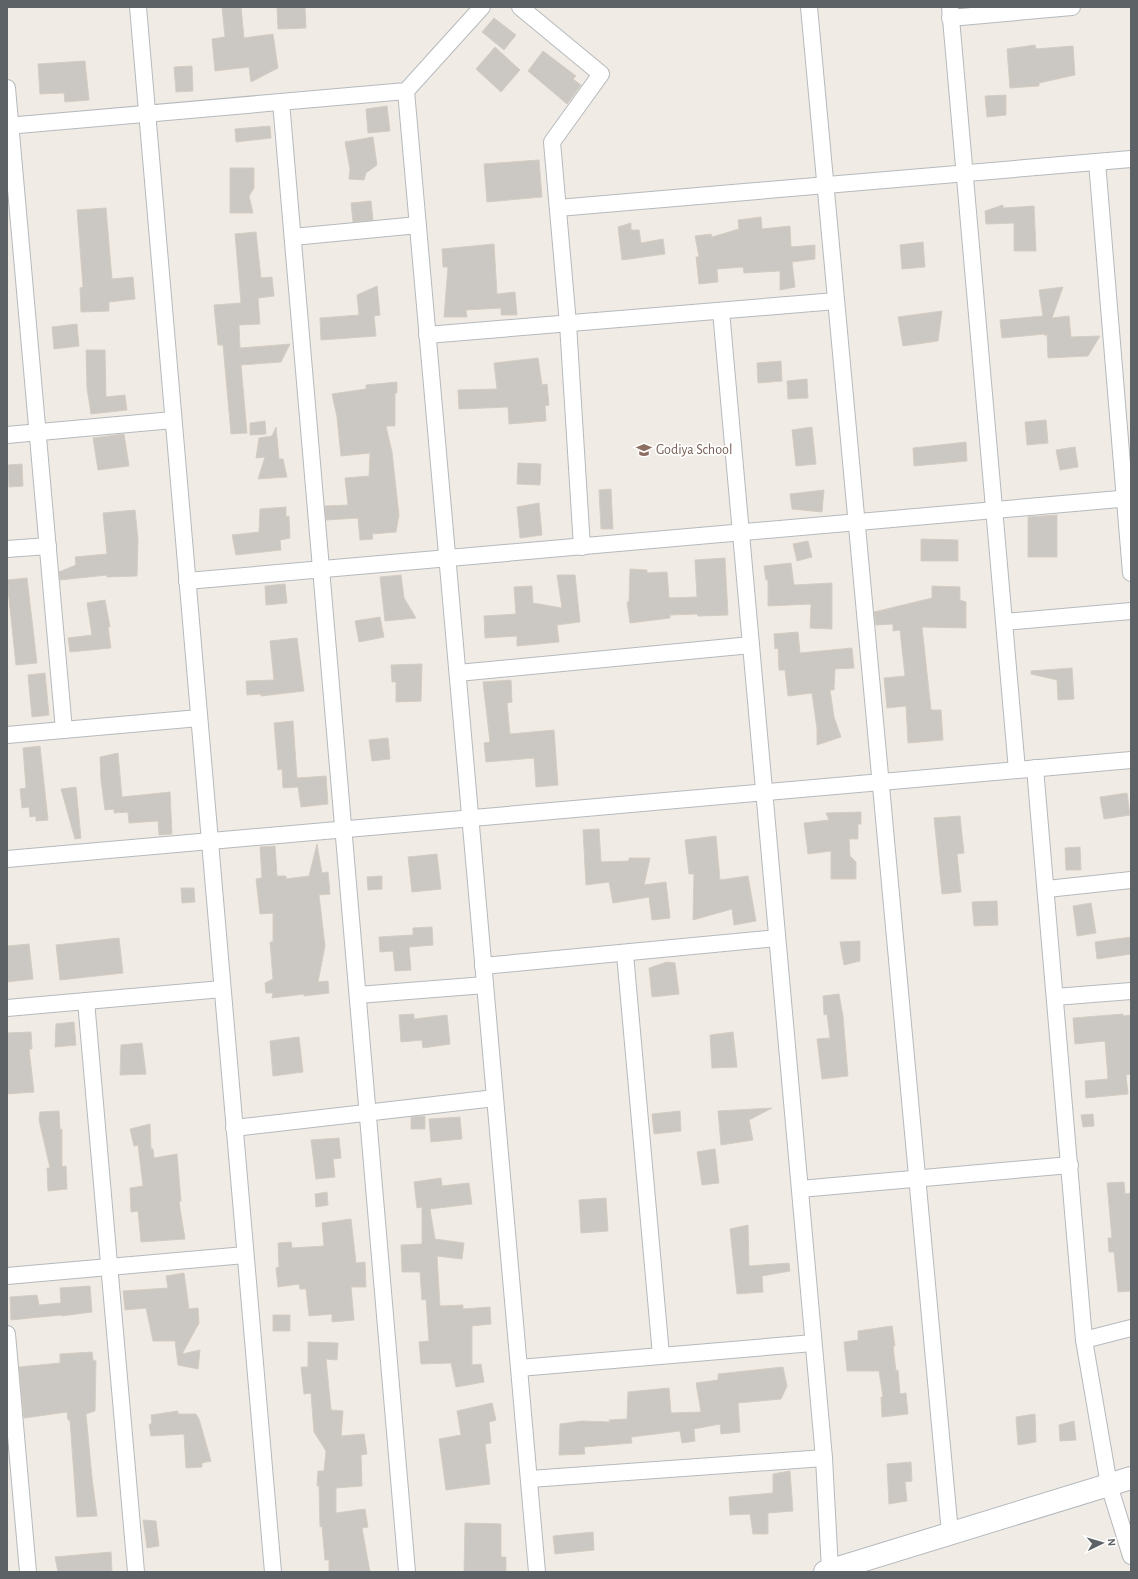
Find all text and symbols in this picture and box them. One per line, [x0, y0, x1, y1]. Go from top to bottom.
school or university icon: Godiya School [635, 441, 653, 459]
place label: Godiya School [656, 443, 732, 457]
north arrow [1082, 1523, 1122, 1563]
text: N [1106, 1538, 1117, 1546]

